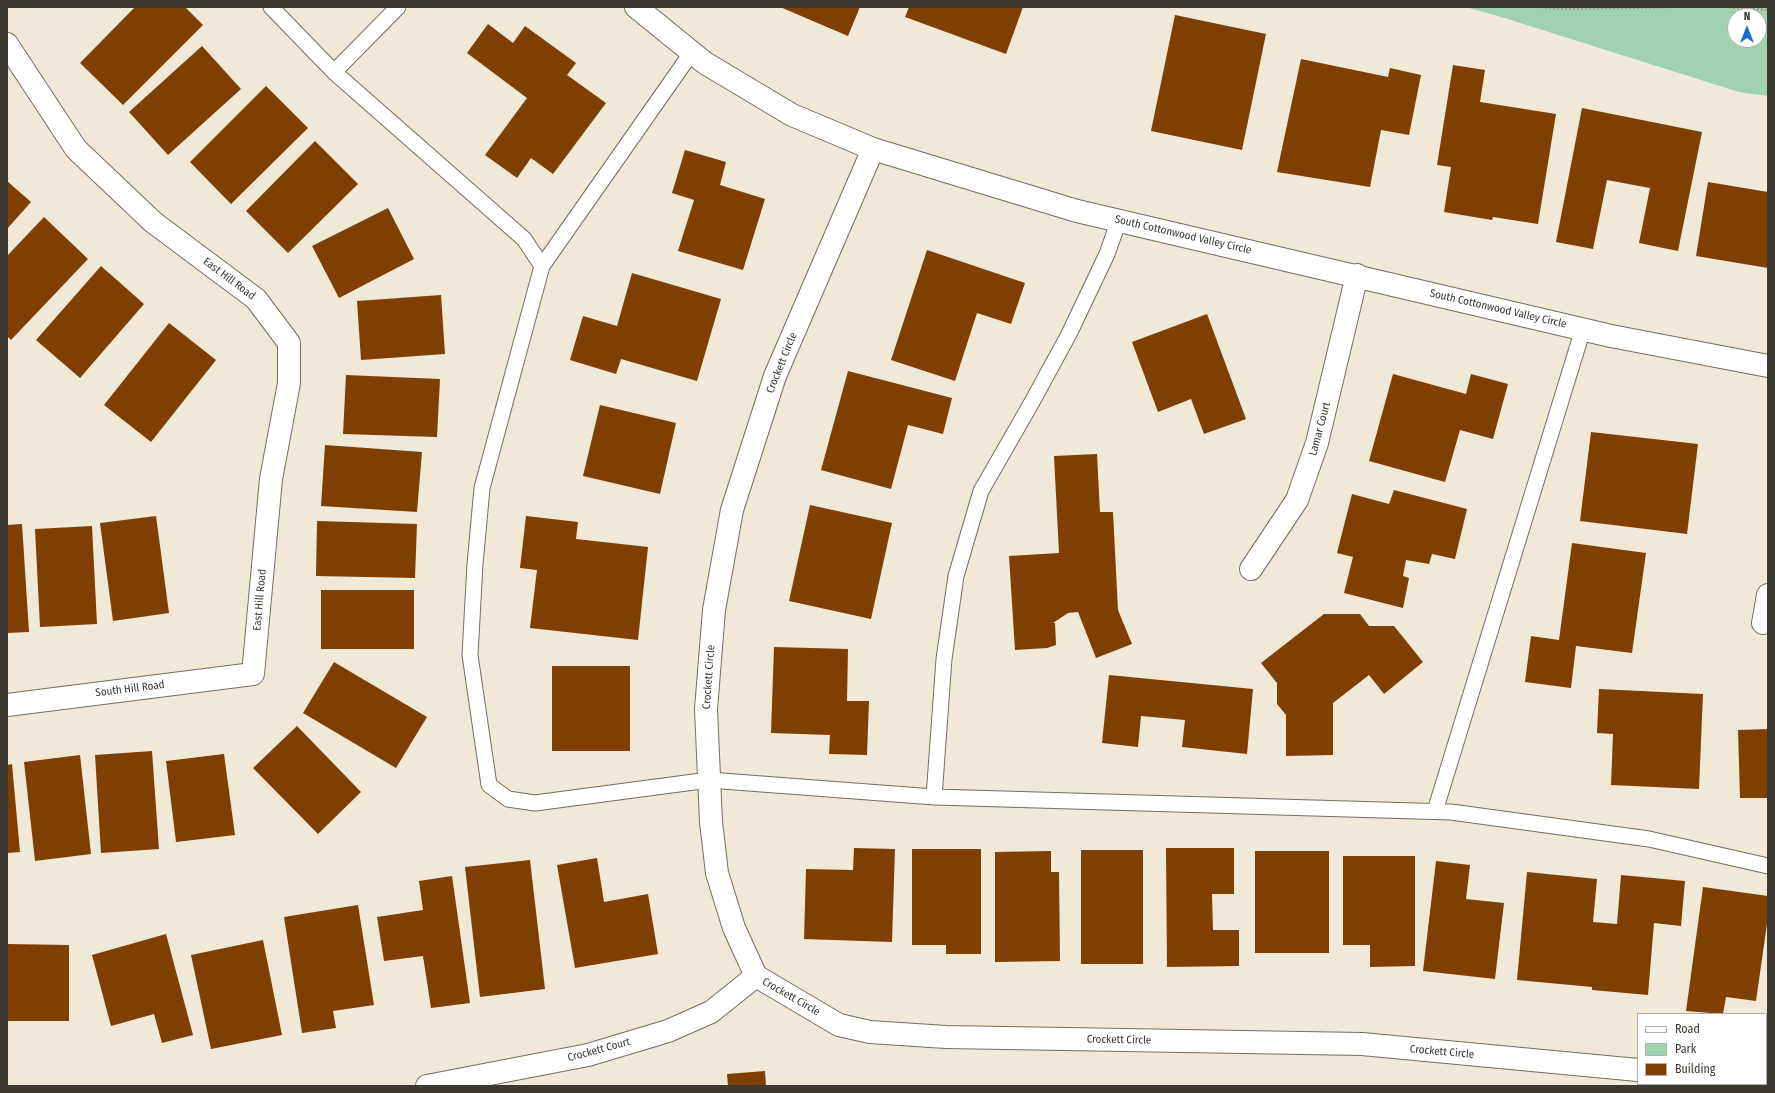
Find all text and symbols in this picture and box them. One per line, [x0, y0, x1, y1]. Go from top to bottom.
north arrow [1727, 8, 1767, 48]
text: N [1744, 10, 1750, 23]
street label: South Cottonwood Valley Circle [1113, 213, 1253, 257]
street label: East Hill Road [200, 255, 258, 303]
street label: South Cottonwood Valley Circle [1428, 287, 1568, 331]
street label: Crockett Circle [764, 331, 800, 395]
street label: Lamar Court [1307, 401, 1333, 457]
street label: East Hill Road [251, 569, 269, 631]
street label: Crockett Circle [700, 644, 718, 710]
street label: South Hill Road [95, 678, 165, 700]
street label: Crockett Circle [760, 975, 822, 1019]
legend [1637, 1013, 1767, 1085]
text: Road [1675, 1022, 1700, 1036]
street label: Crockett Circle [1087, 1033, 1151, 1047]
street label: Crockett Court [566, 1035, 632, 1065]
text: Park [1675, 1042, 1696, 1056]
street label: Crockett Circle [1409, 1043, 1475, 1061]
text: Building [1675, 1062, 1715, 1076]

